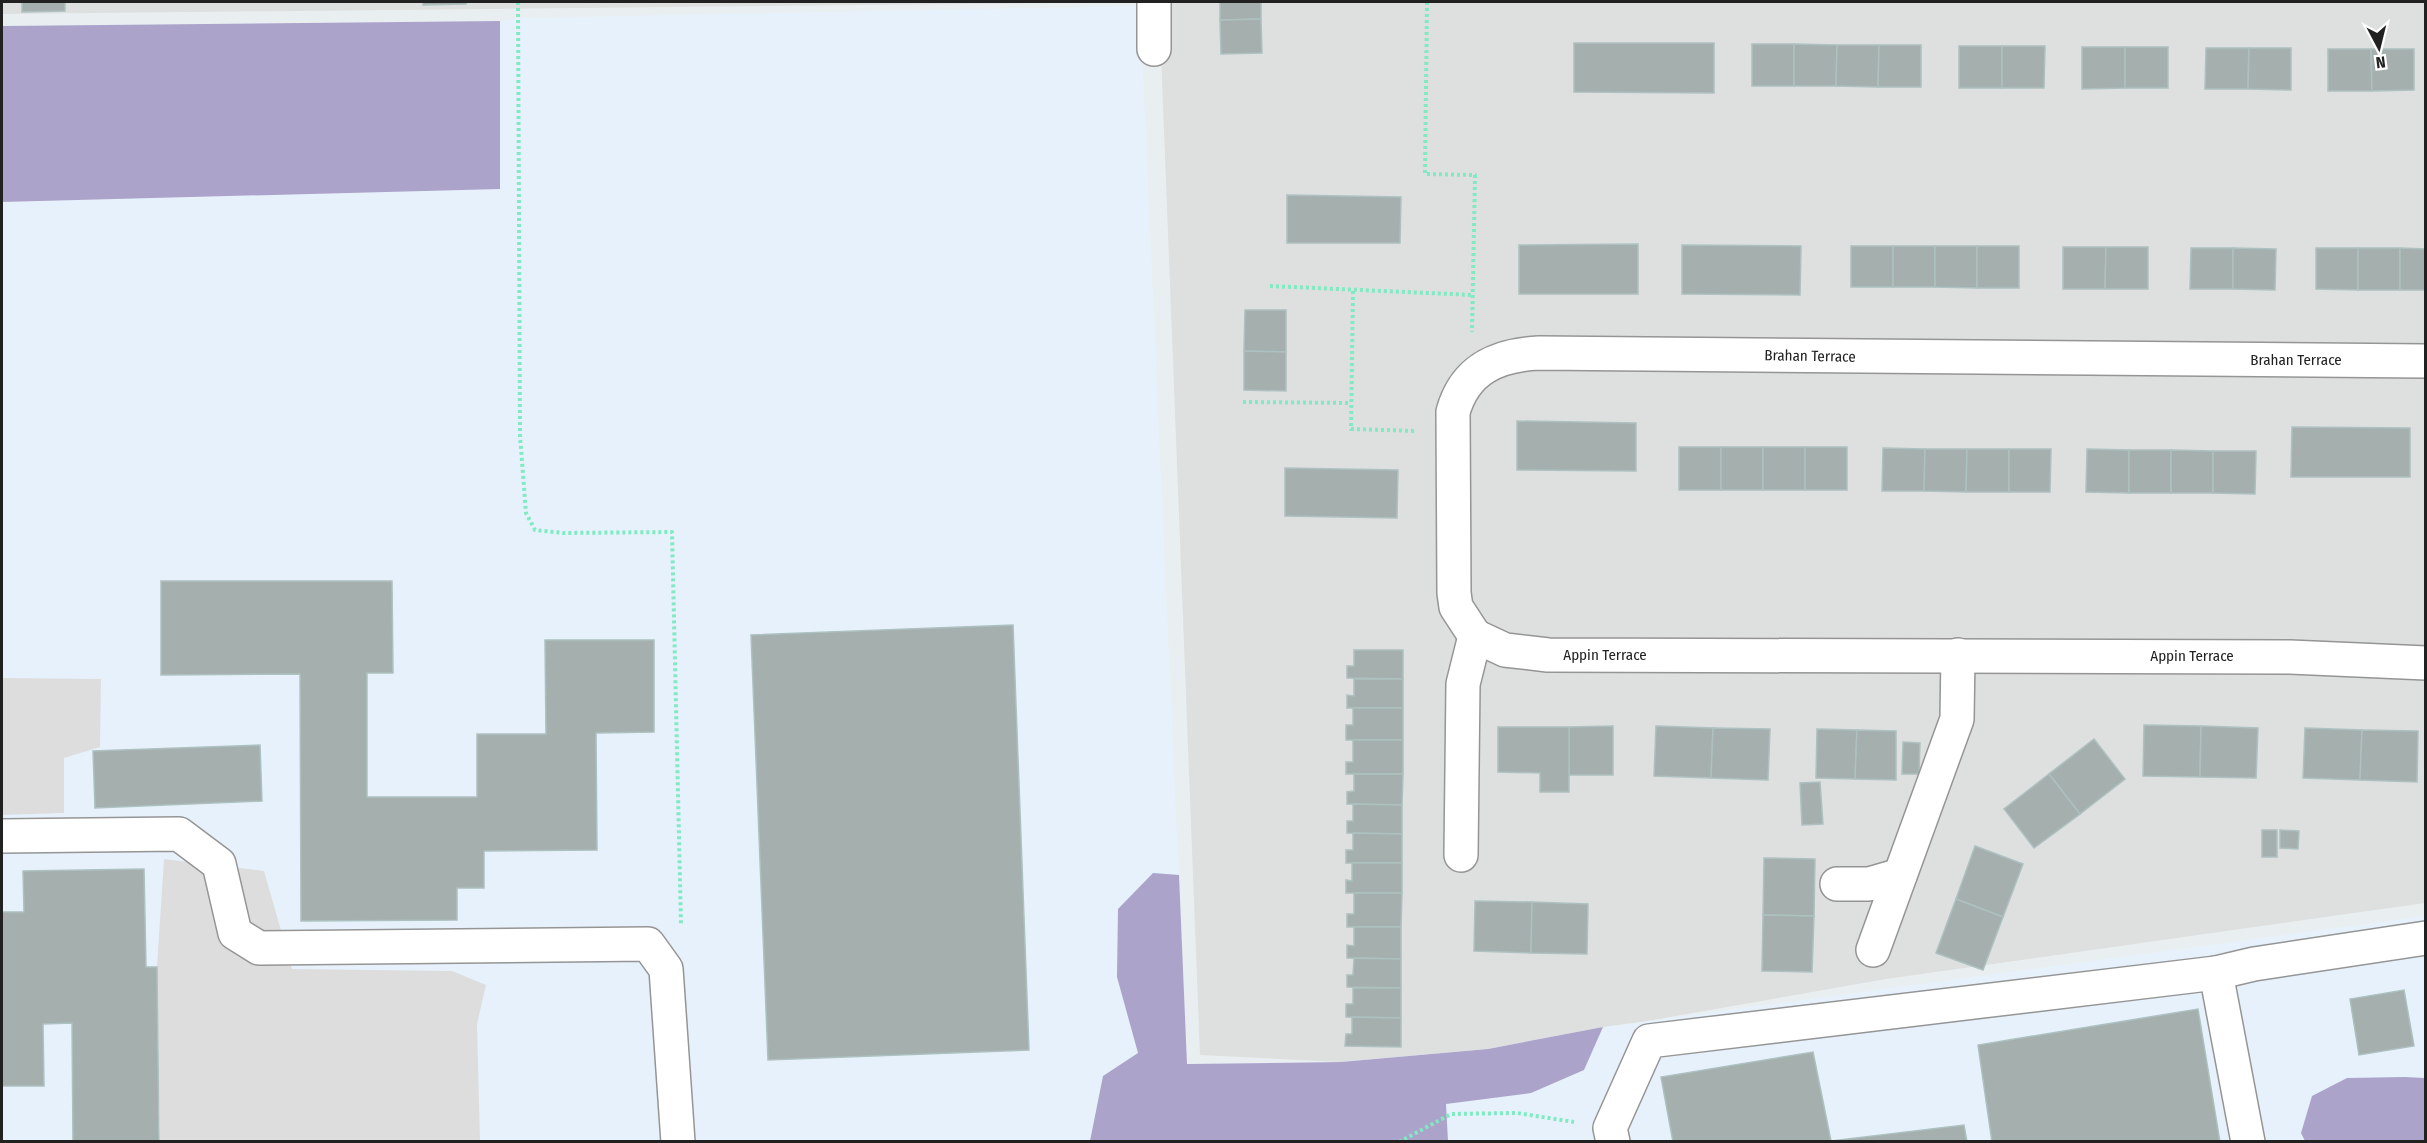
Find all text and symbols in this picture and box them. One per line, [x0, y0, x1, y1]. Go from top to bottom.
north arrow [2349, 18, 2409, 78]
text: N [2375, 52, 2387, 72]
street label: Brahan Terrace [1764, 346, 1856, 366]
street label: Brahan Terrace [2250, 351, 2342, 369]
street label: Appin Terrace [1563, 646, 1647, 664]
street label: Appin Terrace [2150, 647, 2234, 665]

